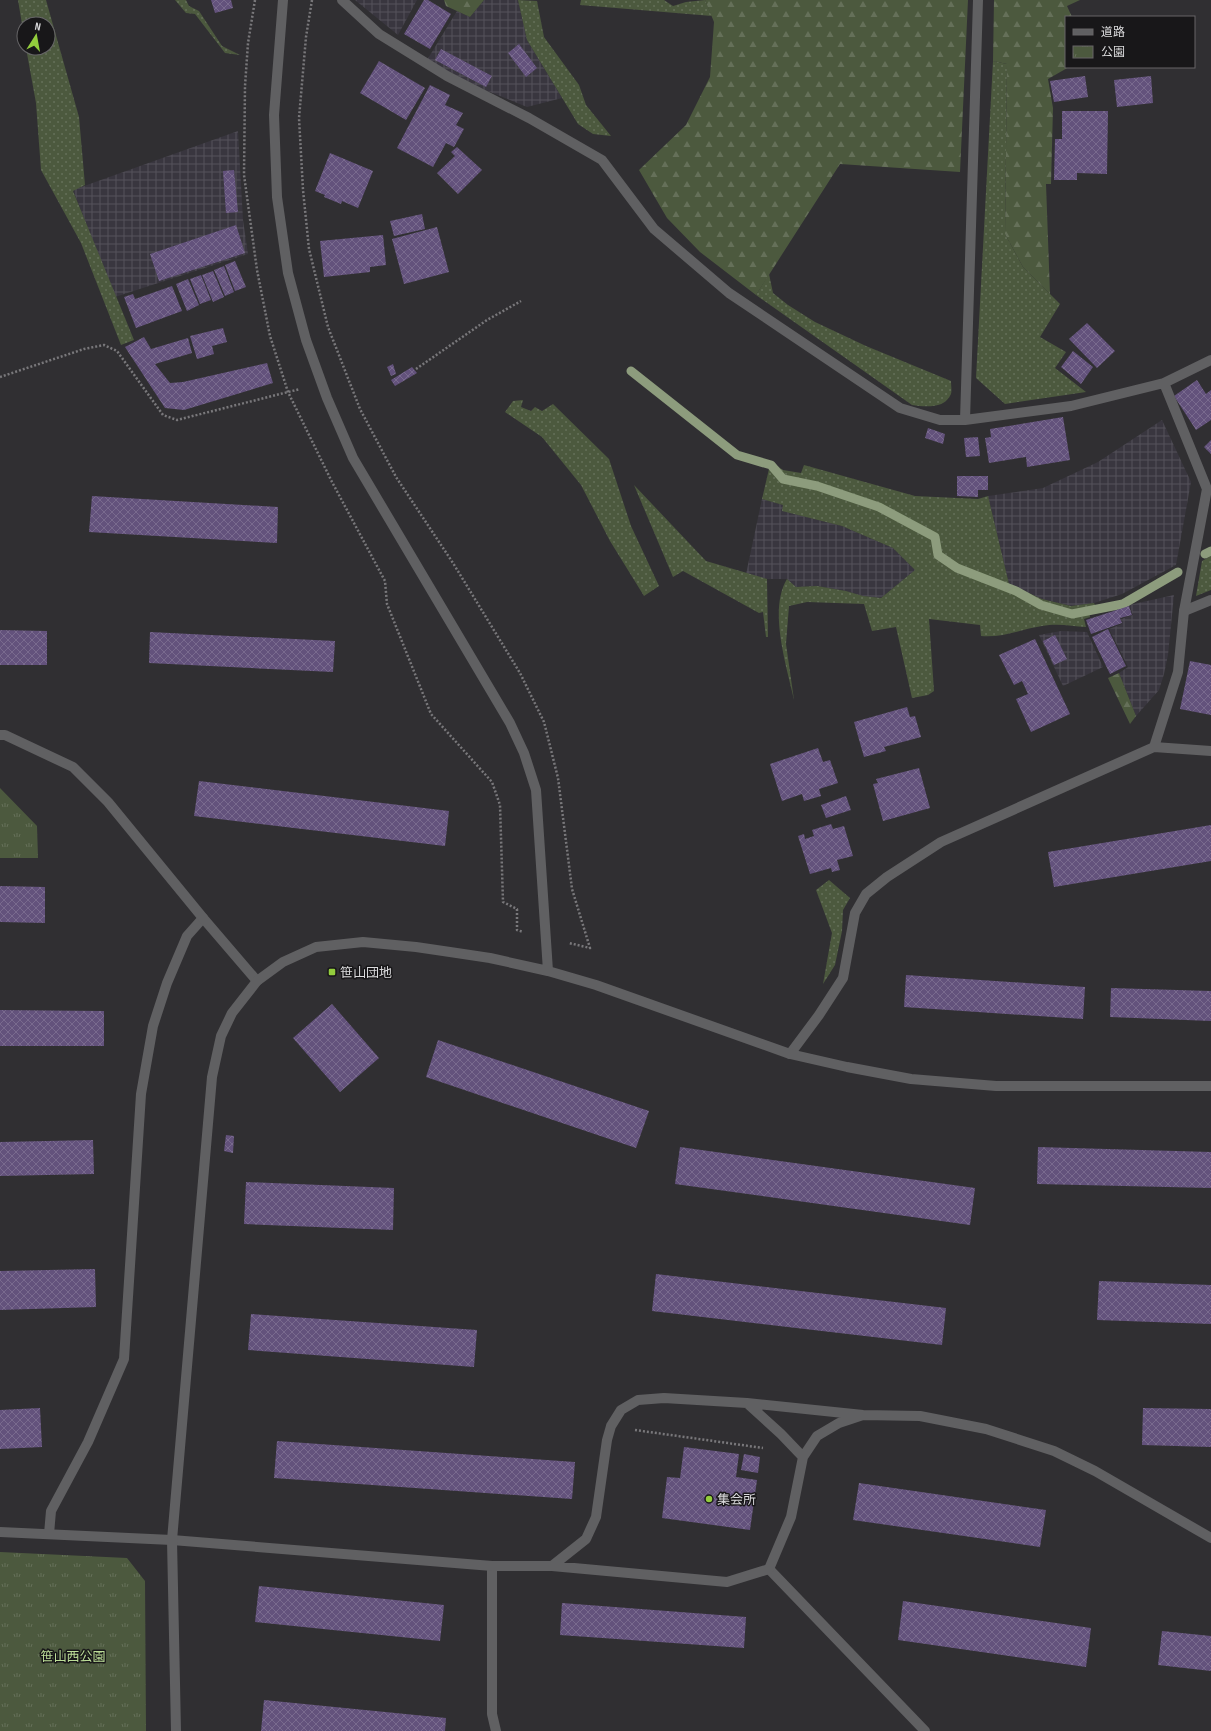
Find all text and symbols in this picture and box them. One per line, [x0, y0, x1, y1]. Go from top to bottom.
north arrow [16, 16, 56, 56]
legend [1065, 16, 1195, 68]
text: N [34, 20, 42, 34]
text: 道路 [1101, 25, 1125, 40]
text: 公園 [1101, 45, 1125, 60]
place label: 笹山団地 [340, 965, 392, 981]
marker: 笹山団地 [327, 967, 337, 977]
place label: 集会所 [717, 1492, 756, 1508]
marker: 集会所 [704, 1494, 714, 1504]
park label: 笹山西公園 [40, 1649, 106, 1665]

